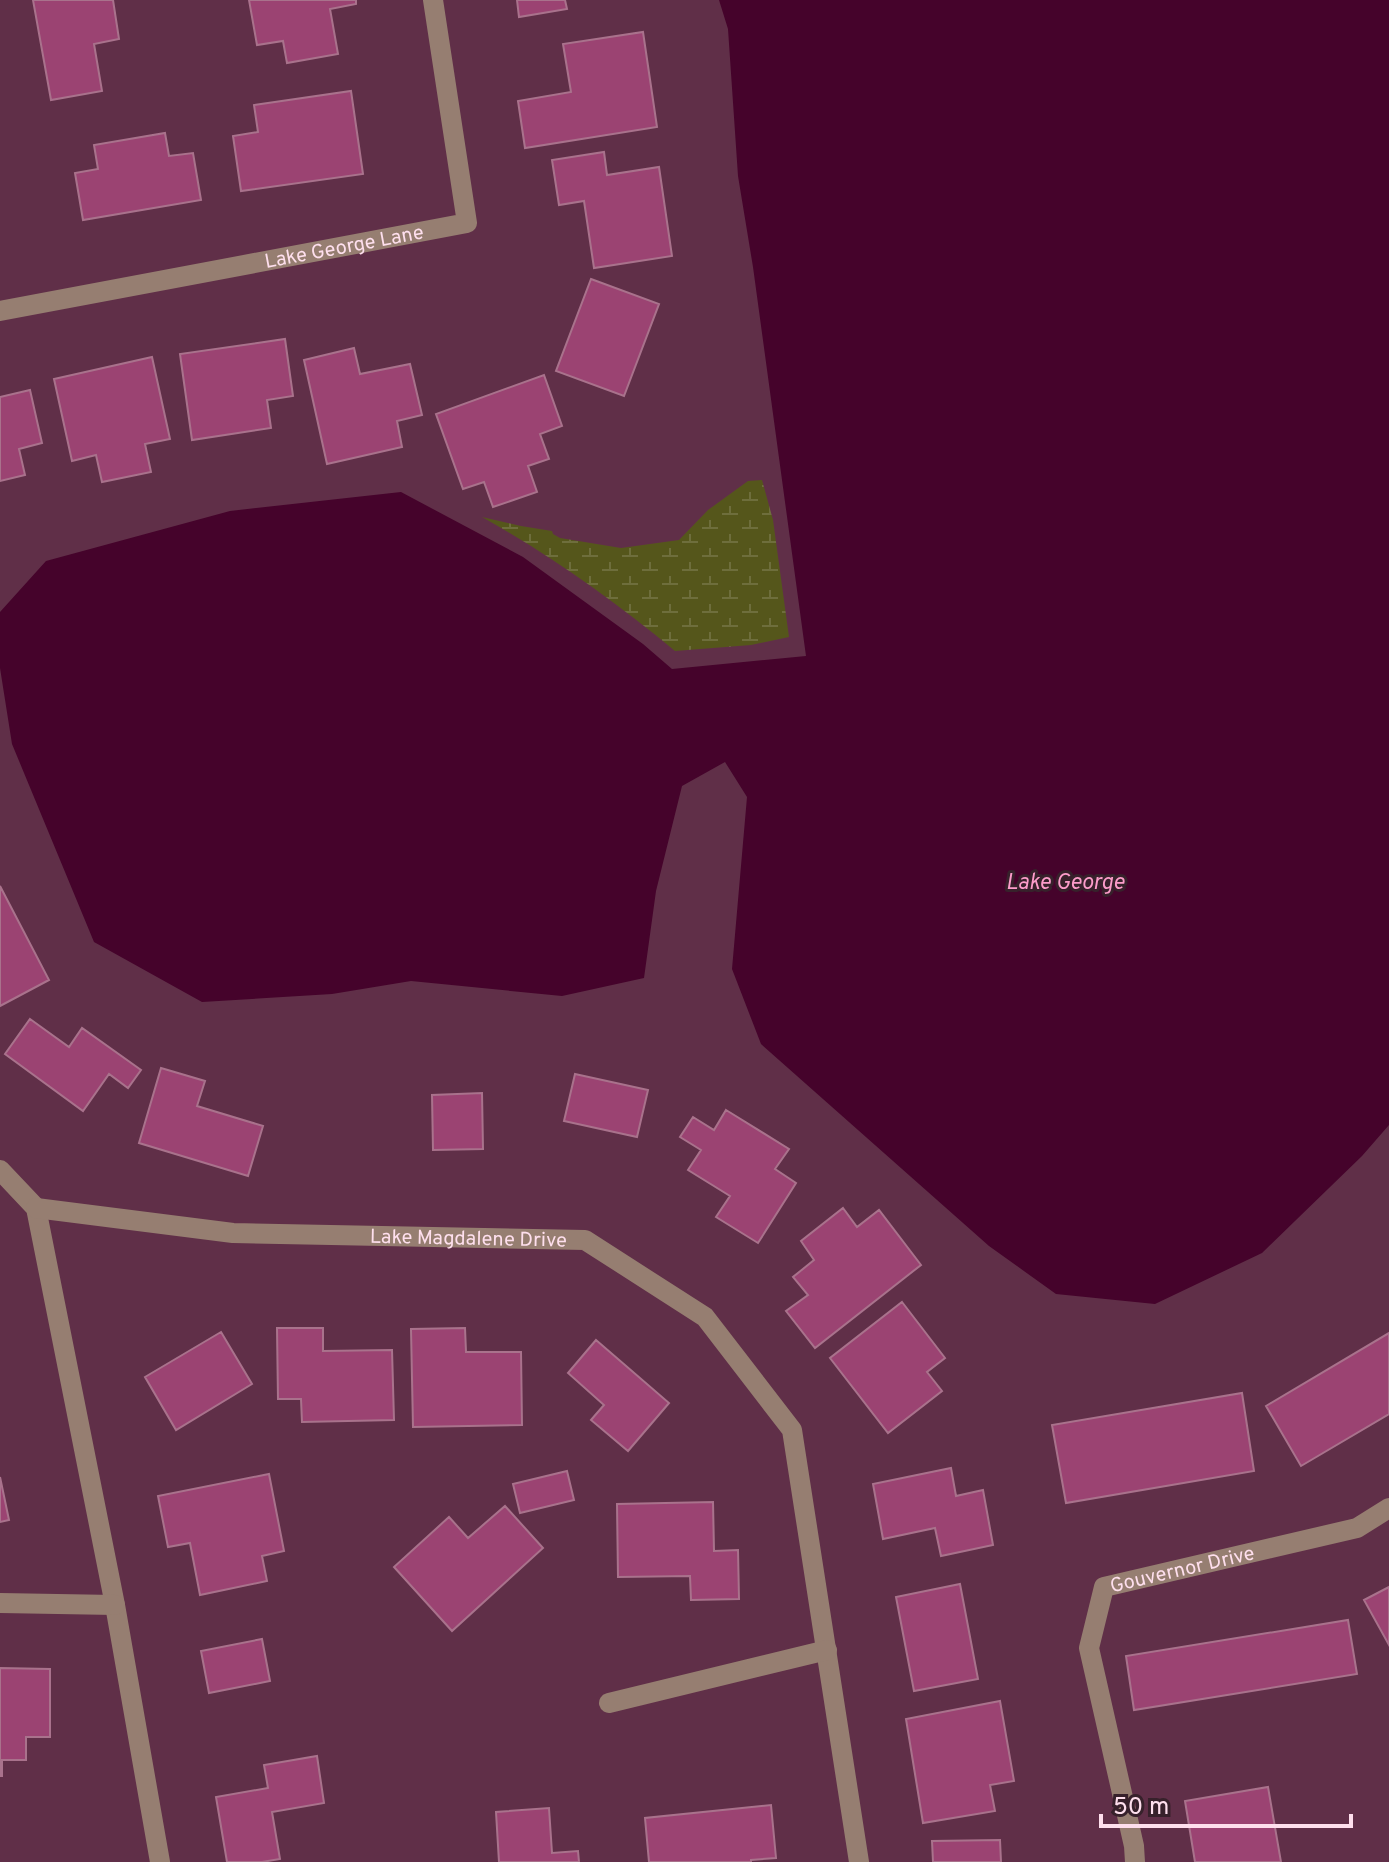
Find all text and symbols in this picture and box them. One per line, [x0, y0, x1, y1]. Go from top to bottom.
street label: Lake George Lane [263, 220, 426, 276]
water label: Lake George [1006, 870, 1125, 897]
street label: Lake Magdalene Drive [370, 1225, 567, 1255]
street label: Gouvernor Drive [1108, 1541, 1257, 1600]
scale bar [1101, 1778, 1351, 1828]
text: 50 m [1113, 1793, 1169, 1823]

